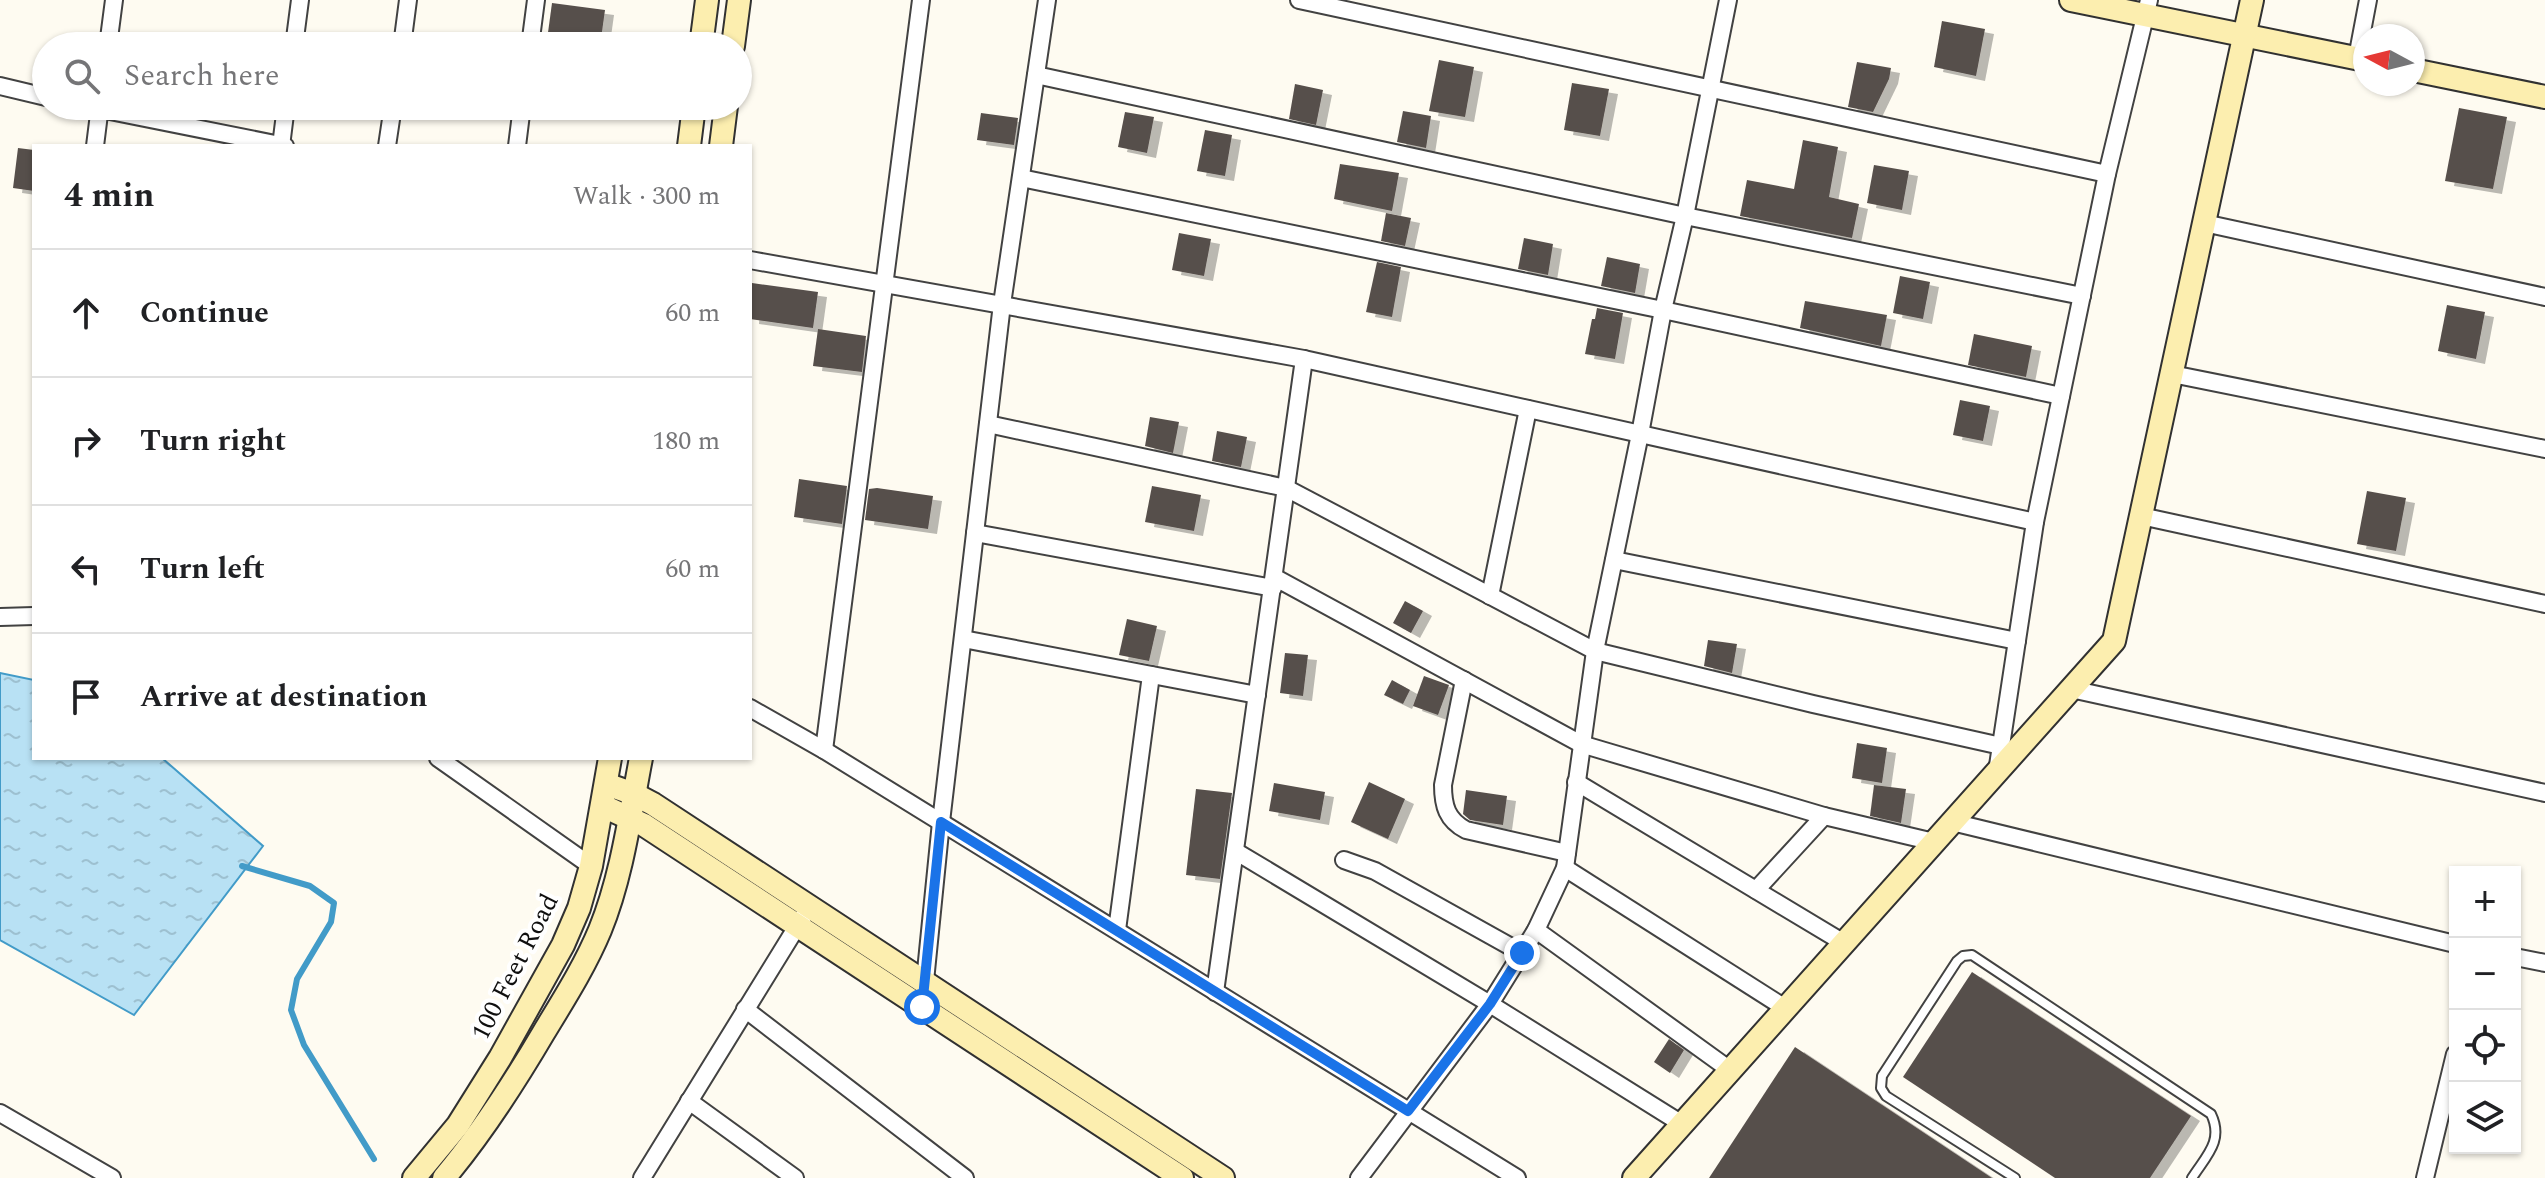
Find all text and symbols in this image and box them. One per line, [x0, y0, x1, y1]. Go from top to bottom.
north arrow [2353, 24, 2425, 96]
search box [32, 32, 752, 120]
text: Search here [124, 53, 280, 99]
icon: search [60, 54, 104, 98]
text: 4 min [64, 170, 154, 222]
text: Walk · 300 m [573, 176, 720, 216]
text: Continue [140, 290, 269, 336]
icon: ahead [64, 291, 108, 335]
text: 60 m [665, 293, 720, 333]
text: Turn right [140, 418, 286, 464]
icon: right [64, 419, 108, 463]
text: 180 m [652, 421, 720, 461]
text: Turn left [140, 546, 265, 592]
icon: left [64, 547, 108, 591]
text: 60 m [665, 549, 720, 589]
text: Arrive at destination [140, 674, 427, 720]
icon: arrive [64, 675, 108, 719]
map controls [2449, 866, 2521, 1154]
button: + [2449, 866, 2521, 938]
street label: 100 Feet Road [461, 887, 569, 1047]
route end [1504, 935, 1540, 971]
button: − [2449, 938, 2521, 1010]
route start [904, 989, 940, 1025]
button: locate [2449, 1010, 2521, 1082]
button: layers [2449, 1082, 2521, 1154]

